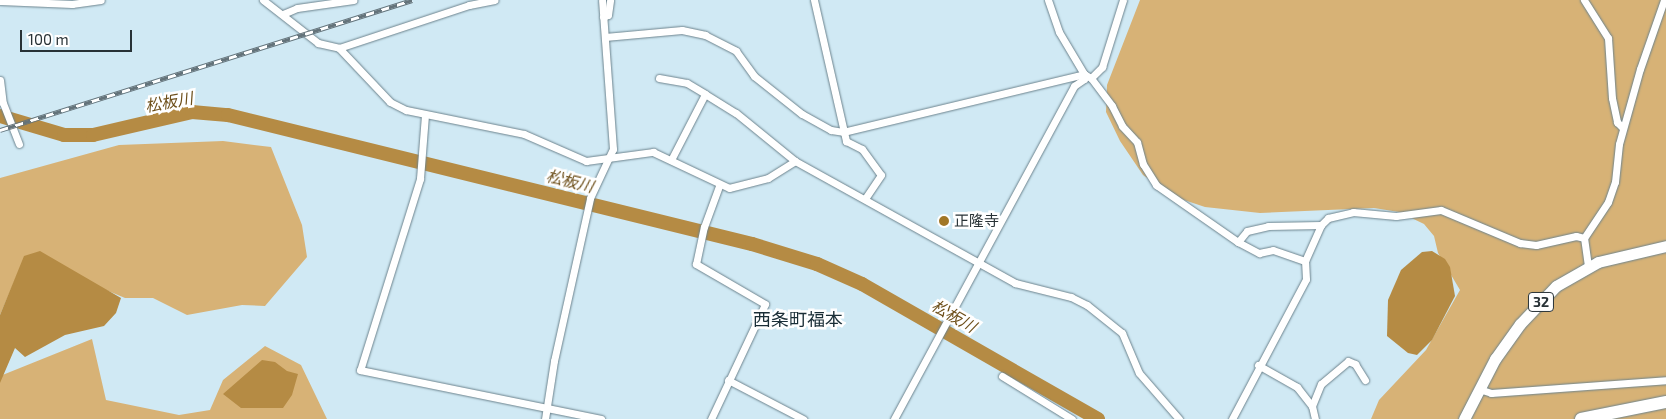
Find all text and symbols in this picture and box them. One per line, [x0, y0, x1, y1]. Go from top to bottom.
scale bar [22, 20, 135, 52]
text: 100 m [28, 30, 69, 48]
water label: 松板川 [144, 88, 194, 116]
water label: 松板川 [544, 166, 596, 196]
place label: 正隆寺 [954, 212, 999, 230]
marker: 正隆寺 [938, 215, 950, 227]
road number: 32 [1527, 290, 1555, 314]
water label: 松板川 [928, 296, 980, 336]
district label: 西条町福本 [753, 308, 843, 330]

